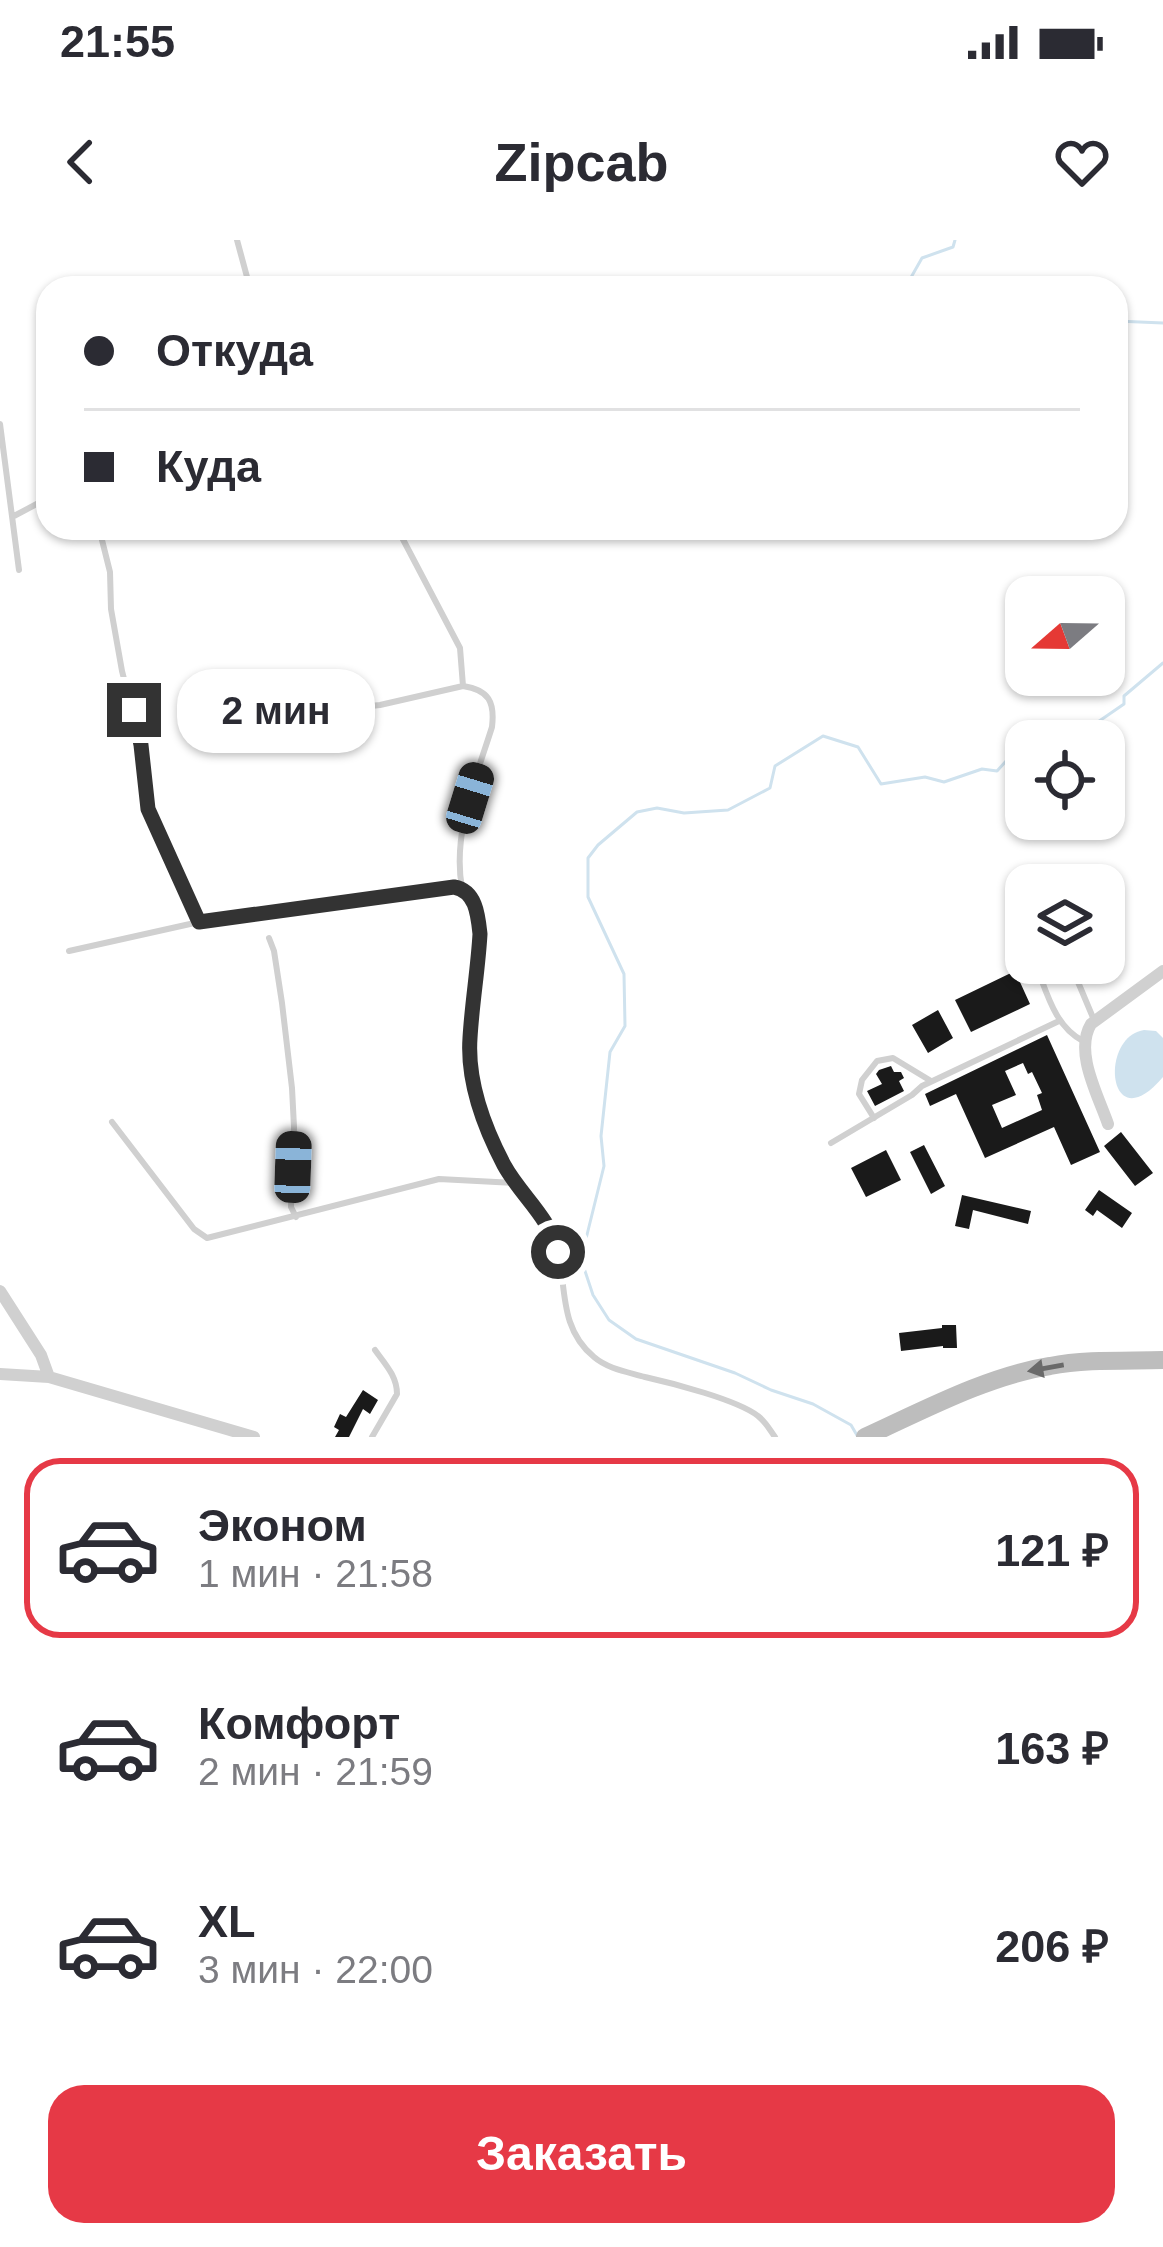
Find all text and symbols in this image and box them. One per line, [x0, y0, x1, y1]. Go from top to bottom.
text: 21:55 [60, 16, 175, 67]
icon: back [48, 129, 114, 195]
icon: heart [1049, 129, 1115, 195]
text: Zipcab [494, 132, 669, 192]
text: Откуда [156, 325, 313, 376]
text: Куда [156, 441, 261, 492]
north arrow [1005, 576, 1125, 696]
map controls [1005, 576, 1125, 984]
callout: 2 мин [176, 668, 374, 752]
route end [107, 683, 161, 737]
text: 2 мин [222, 689, 330, 732]
button: locate [1005, 720, 1125, 840]
car [442, 758, 498, 838]
button: layers [1005, 864, 1125, 984]
car [274, 1130, 312, 1204]
route start [531, 1225, 585, 1279]
one-way arrow [1027, 1359, 1065, 1377]
icon: car [54, 1494, 162, 1602]
text: Эконом [198, 1500, 367, 1551]
text: 121 ₽ [995, 1525, 1109, 1576]
text: 1 мин · 21:58 [198, 1552, 433, 1595]
icon: car [54, 1692, 162, 1800]
text: Комфорт [198, 1698, 400, 1749]
text: 163 ₽ [995, 1723, 1109, 1774]
text: 2 мин · 21:59 [198, 1750, 433, 1793]
icon: car [54, 1890, 162, 1998]
text: XL [198, 1896, 256, 1947]
text: 206 ₽ [995, 1921, 1109, 1972]
text: 3 мин · 22:00 [198, 1948, 433, 1991]
button: Заказать [48, 2085, 1115, 2223]

